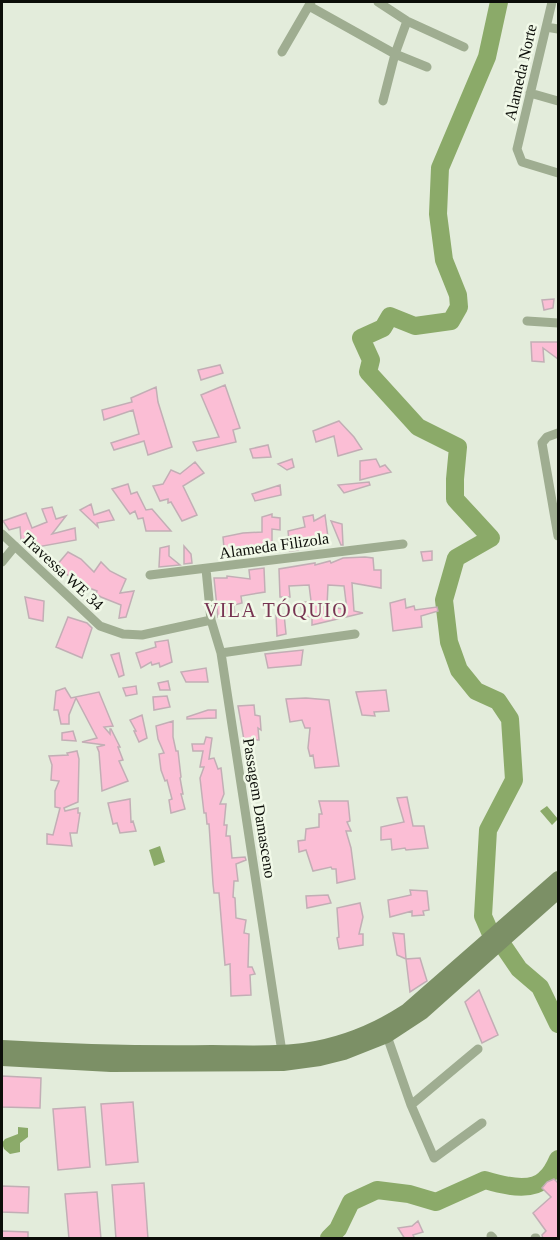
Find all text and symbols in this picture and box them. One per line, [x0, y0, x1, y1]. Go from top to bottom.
street label: Alameda Norte [501, 22, 540, 122]
street label: Travessa WE 34 [19, 529, 107, 613]
street label: Alameda Filizola [218, 529, 330, 562]
district label: VILA TÓQUIO [204, 598, 348, 621]
street label: Passagem Damasceno [239, 737, 279, 880]

